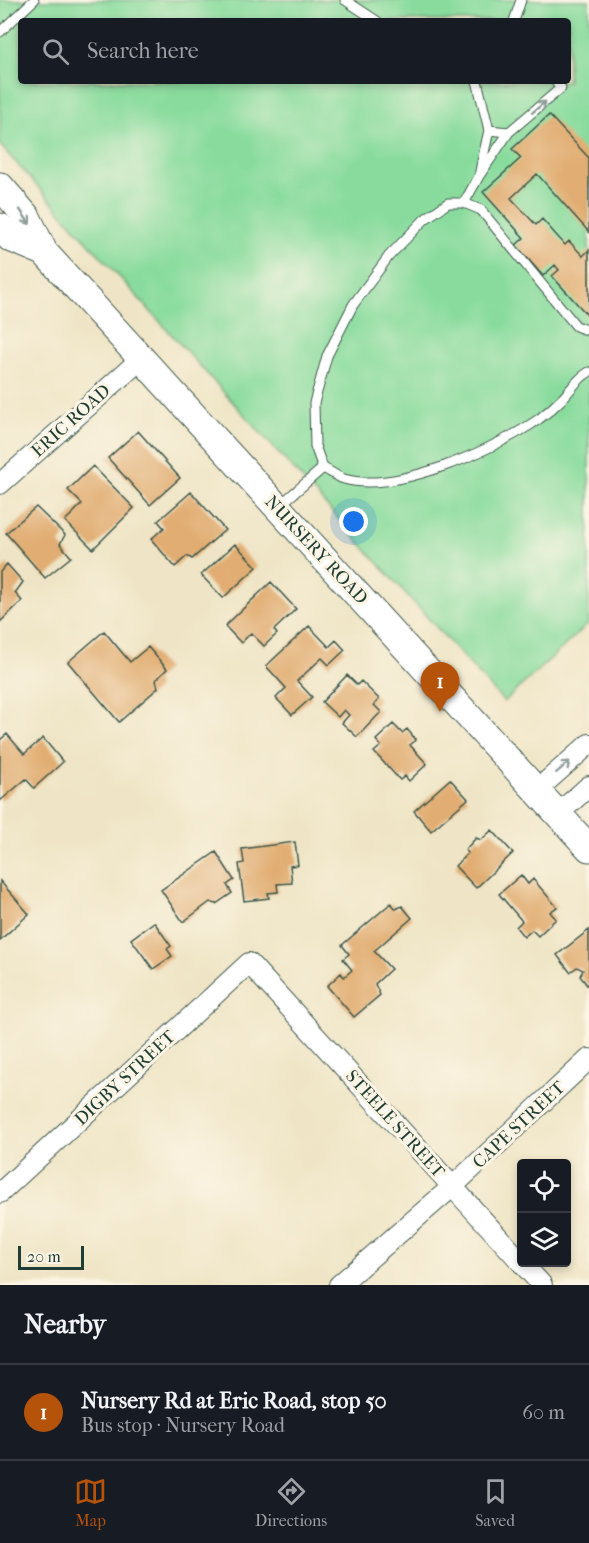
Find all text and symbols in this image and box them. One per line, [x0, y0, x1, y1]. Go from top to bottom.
search box [18, 18, 571, 84]
icon: search [39, 35, 72, 68]
text: Search here [87, 38, 199, 64]
one-way arrow [531, 100, 546, 114]
one-way arrow [19, 208, 32, 225]
street label: ERIC ROAD [27, 380, 115, 462]
street label: NURSERY ROAD [260, 491, 372, 609]
your location [339, 507, 368, 536]
pin: 1 [420, 662, 460, 712]
one-way arrow [555, 760, 570, 774]
street label: DIGBY STREET [71, 1026, 180, 1130]
street label: STEELE STREET [341, 1066, 449, 1183]
street label: CAPE STREET [469, 1077, 570, 1173]
map controls [517, 1159, 571, 1267]
button: locate [517, 1159, 571, 1213]
button: layers [517, 1213, 571, 1267]
scale bar [18, 1243, 84, 1270]
text: 20 m [27, 1247, 61, 1266]
text: Nearby [24, 1309, 106, 1340]
text: Nursery Rd at Eric Road, stop 50 [81, 1388, 387, 1414]
text: 1 [40, 1401, 47, 1424]
text: 60 m [522, 1401, 565, 1424]
text: Bus stop · Nursery Road [81, 1414, 285, 1437]
tab: Map [74, 1475, 107, 1530]
tab: Directions [255, 1475, 327, 1530]
tab: Saved [475, 1475, 515, 1530]

